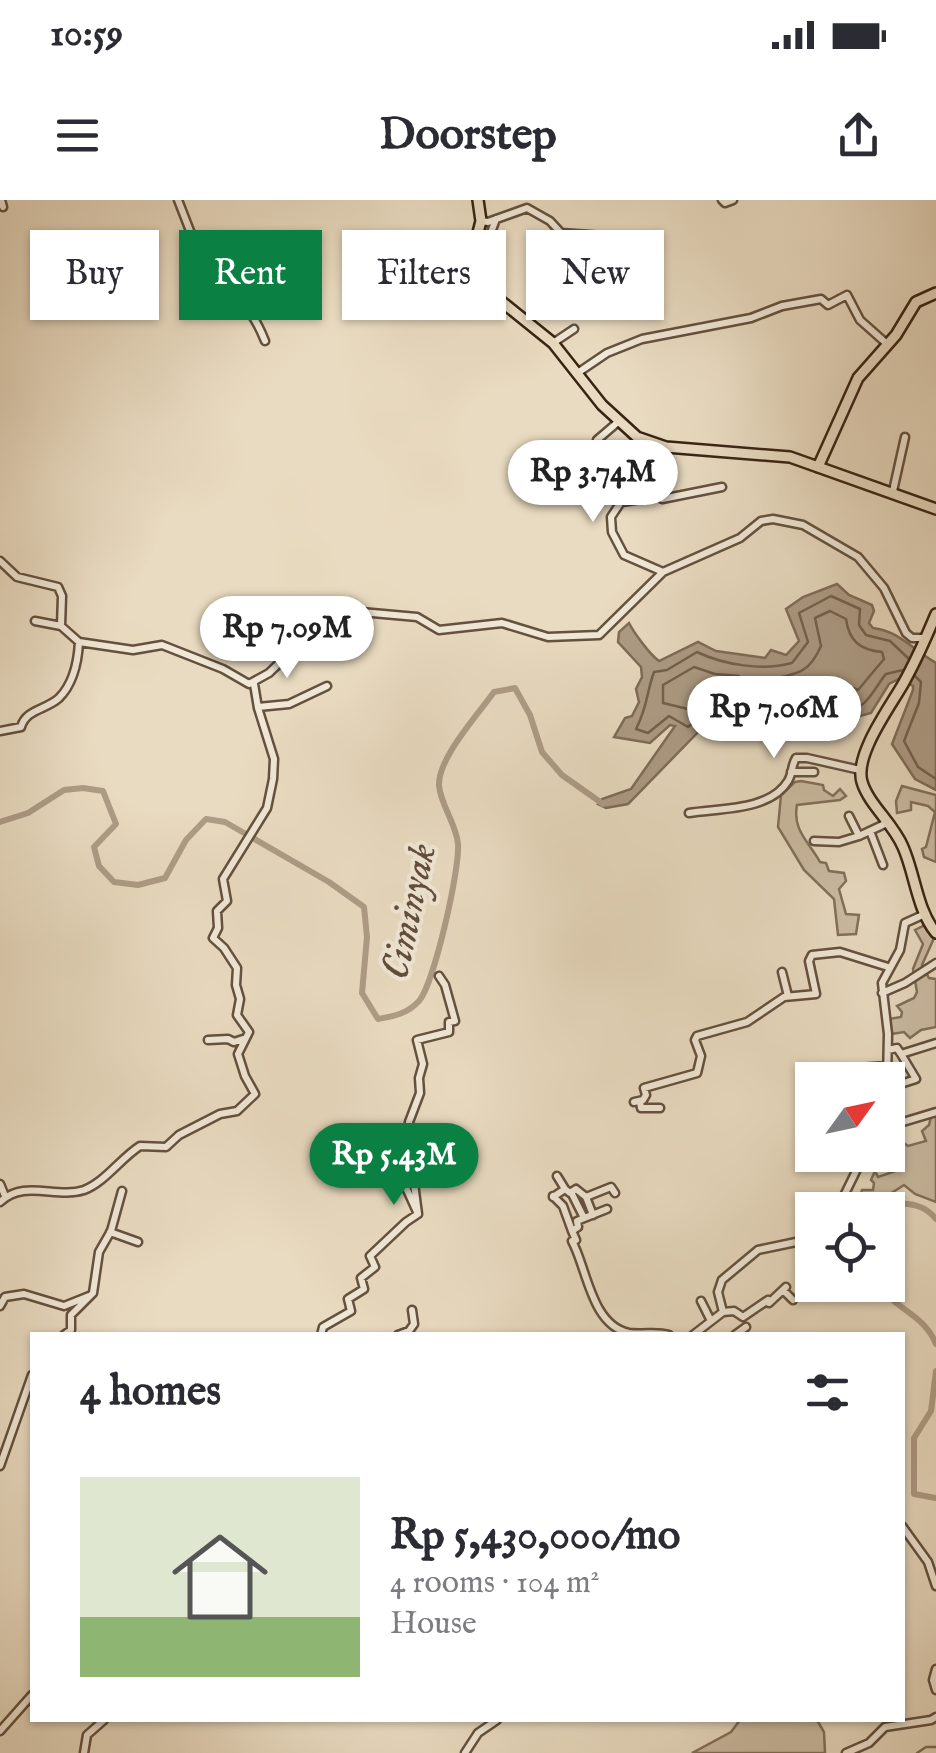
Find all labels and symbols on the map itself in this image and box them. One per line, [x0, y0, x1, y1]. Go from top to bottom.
pin: Rp 3.74M [490, 440, 696, 525]
pin: Rp 7.09M [184, 596, 390, 681]
pin: Rp 7.06M [671, 676, 877, 761]
water label: Ciminyak [371, 839, 450, 984]
north arrow [795, 1062, 905, 1172]
pin: Rp 5.43M [291, 1123, 497, 1208]

